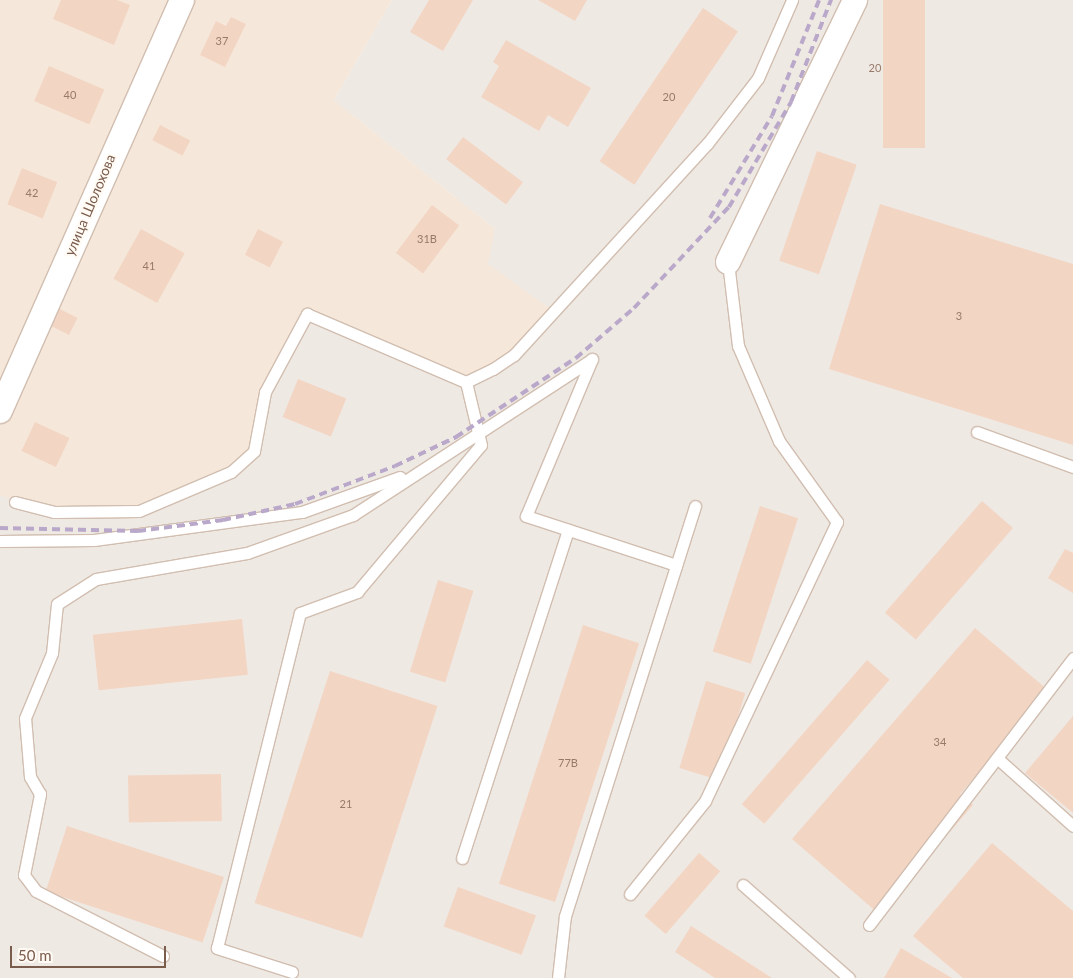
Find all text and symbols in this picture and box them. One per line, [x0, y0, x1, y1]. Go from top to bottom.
house number: 37 [216, 34, 228, 48]
house number: 20 [869, 61, 881, 75]
house number: 40 [64, 88, 76, 102]
house number: 20 [663, 90, 675, 104]
street label: улица Шолохова [61, 152, 119, 258]
house number: 42 [26, 186, 38, 200]
house number: 31В [417, 232, 437, 246]
house number: 41 [143, 259, 155, 273]
house number: 3 [956, 309, 962, 323]
house number: 34 [934, 735, 946, 749]
house number: 77В [558, 756, 578, 770]
house number: 21 [340, 797, 352, 811]
scale bar [12, 936, 169, 968]
text: 50 m [18, 946, 52, 964]

